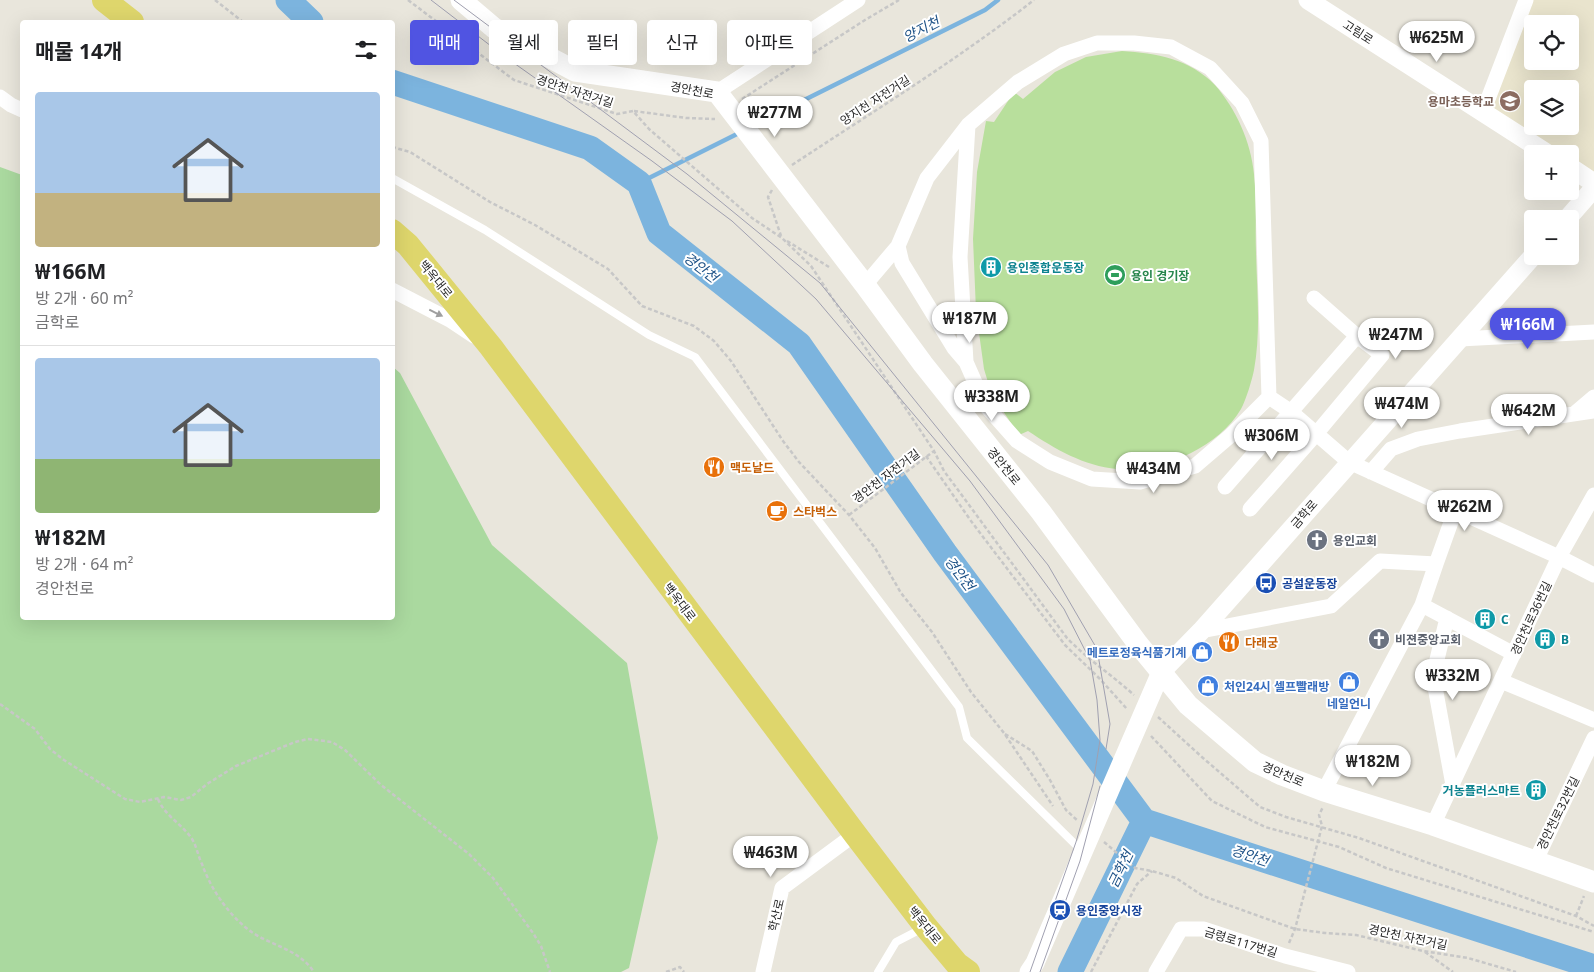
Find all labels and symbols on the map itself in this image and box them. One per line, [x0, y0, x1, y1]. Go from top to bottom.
water label: 양지천 [899, 11, 944, 46]
street label: 고림로 [1339, 16, 1377, 48]
pin: ₩625M [1402, 20, 1472, 63]
street label: 경안천 자전거길 [534, 70, 616, 112]
street label: 양지천 자전거길 [837, 71, 913, 129]
street label: 경안천로 [669, 77, 715, 103]
school or university icon: 용마초등학교 [1498, 89, 1522, 113]
place label: 용마초등학교 [1428, 93, 1494, 110]
pin: ₩277M [740, 96, 810, 138]
water label: 경안천 [680, 248, 723, 287]
building icon: 용인종합운동장 [979, 255, 1003, 279]
street label: 백옥대로 [415, 256, 457, 302]
place label: 용인종합운동장 [1007, 259, 1084, 276]
sports icon: 용인 경기장 [1103, 263, 1127, 287]
place label: 용인 경기장 [1131, 267, 1189, 284]
pin: ₩187M [935, 302, 1005, 344]
pin: ₩166M [1493, 308, 1563, 350]
one-way arrow [429, 309, 443, 317]
pin: ₩247M [1361, 318, 1431, 360]
pin: ₩338M [957, 380, 1027, 422]
pin: ₩474M [1367, 386, 1437, 429]
pin: ₩642M [1494, 394, 1564, 436]
pin: ₩306M [1237, 418, 1307, 461]
street label: 경안천로 [983, 443, 1025, 489]
street label: 경안천 자전거길 [849, 445, 923, 507]
pin: ₩434M [1119, 452, 1189, 494]
restaurant icon: 맥도날드 [702, 455, 726, 479]
place label: 맥도날드 [730, 459, 774, 476]
pin: ₩262M [1430, 490, 1500, 532]
street label: 금학로 [1287, 496, 1321, 532]
cafe icon: 스타벅스 [765, 499, 789, 523]
place label: 스타벅스 [793, 503, 837, 520]
church icon: 용인교회 [1305, 528, 1329, 552]
place label: 용인교회 [1333, 532, 1377, 549]
water label: 경안천 [941, 552, 980, 595]
bus stop icon: 공설운동장 [1254, 571, 1278, 595]
place label: 공설운동장 [1282, 575, 1337, 592]
street label: 경안천로36번길 [1506, 578, 1556, 658]
street label: 백옥대로 [660, 579, 700, 625]
building icon: C [1473, 607, 1497, 631]
place label: C [1501, 611, 1509, 628]
church icon: 비젼중앙교회 [1367, 627, 1391, 651]
building icon: B [1533, 627, 1557, 651]
restaurant icon: 다래궁 [1217, 630, 1241, 654]
place label: 비젼중앙교회 [1395, 631, 1461, 648]
place label: B [1561, 631, 1569, 648]
place label: 다래궁 [1245, 634, 1278, 651]
shop icon: 메트로정육식품기계 [1190, 640, 1214, 664]
place label: 메트로정육식품기계 [1087, 644, 1186, 661]
pin: ₩332M [1418, 658, 1488, 701]
shop icon: 네일언니 [1337, 670, 1361, 694]
shop icon: 처인24시 셀프빨래방 [1196, 674, 1220, 698]
place label: 처인24시 셀프빨래방 [1224, 678, 1329, 695]
place label: 네일언니 [1327, 695, 1371, 712]
pin: ₩182M [1338, 744, 1408, 787]
street label: 경안천로 [1259, 758, 1307, 790]
street label: 경안천로32번길 [1533, 773, 1583, 853]
building icon: 거농플러스마트 [1524, 778, 1548, 802]
place label: 거농플러스마트 [1443, 782, 1520, 799]
pin: ₩463M [736, 836, 806, 878]
water label: 경안천 [1229, 840, 1272, 870]
water label: 금학천 [1103, 846, 1137, 891]
street label: 학산로 [764, 897, 788, 933]
station icon: 용인중앙시장 [1048, 898, 1072, 922]
street label: 백옥대로 [904, 902, 946, 948]
place label: 용인중앙시장 [1076, 902, 1142, 919]
street label: 경안천 자전거길 [1367, 920, 1449, 954]
street label: 금령로117번길 [1202, 923, 1280, 961]

